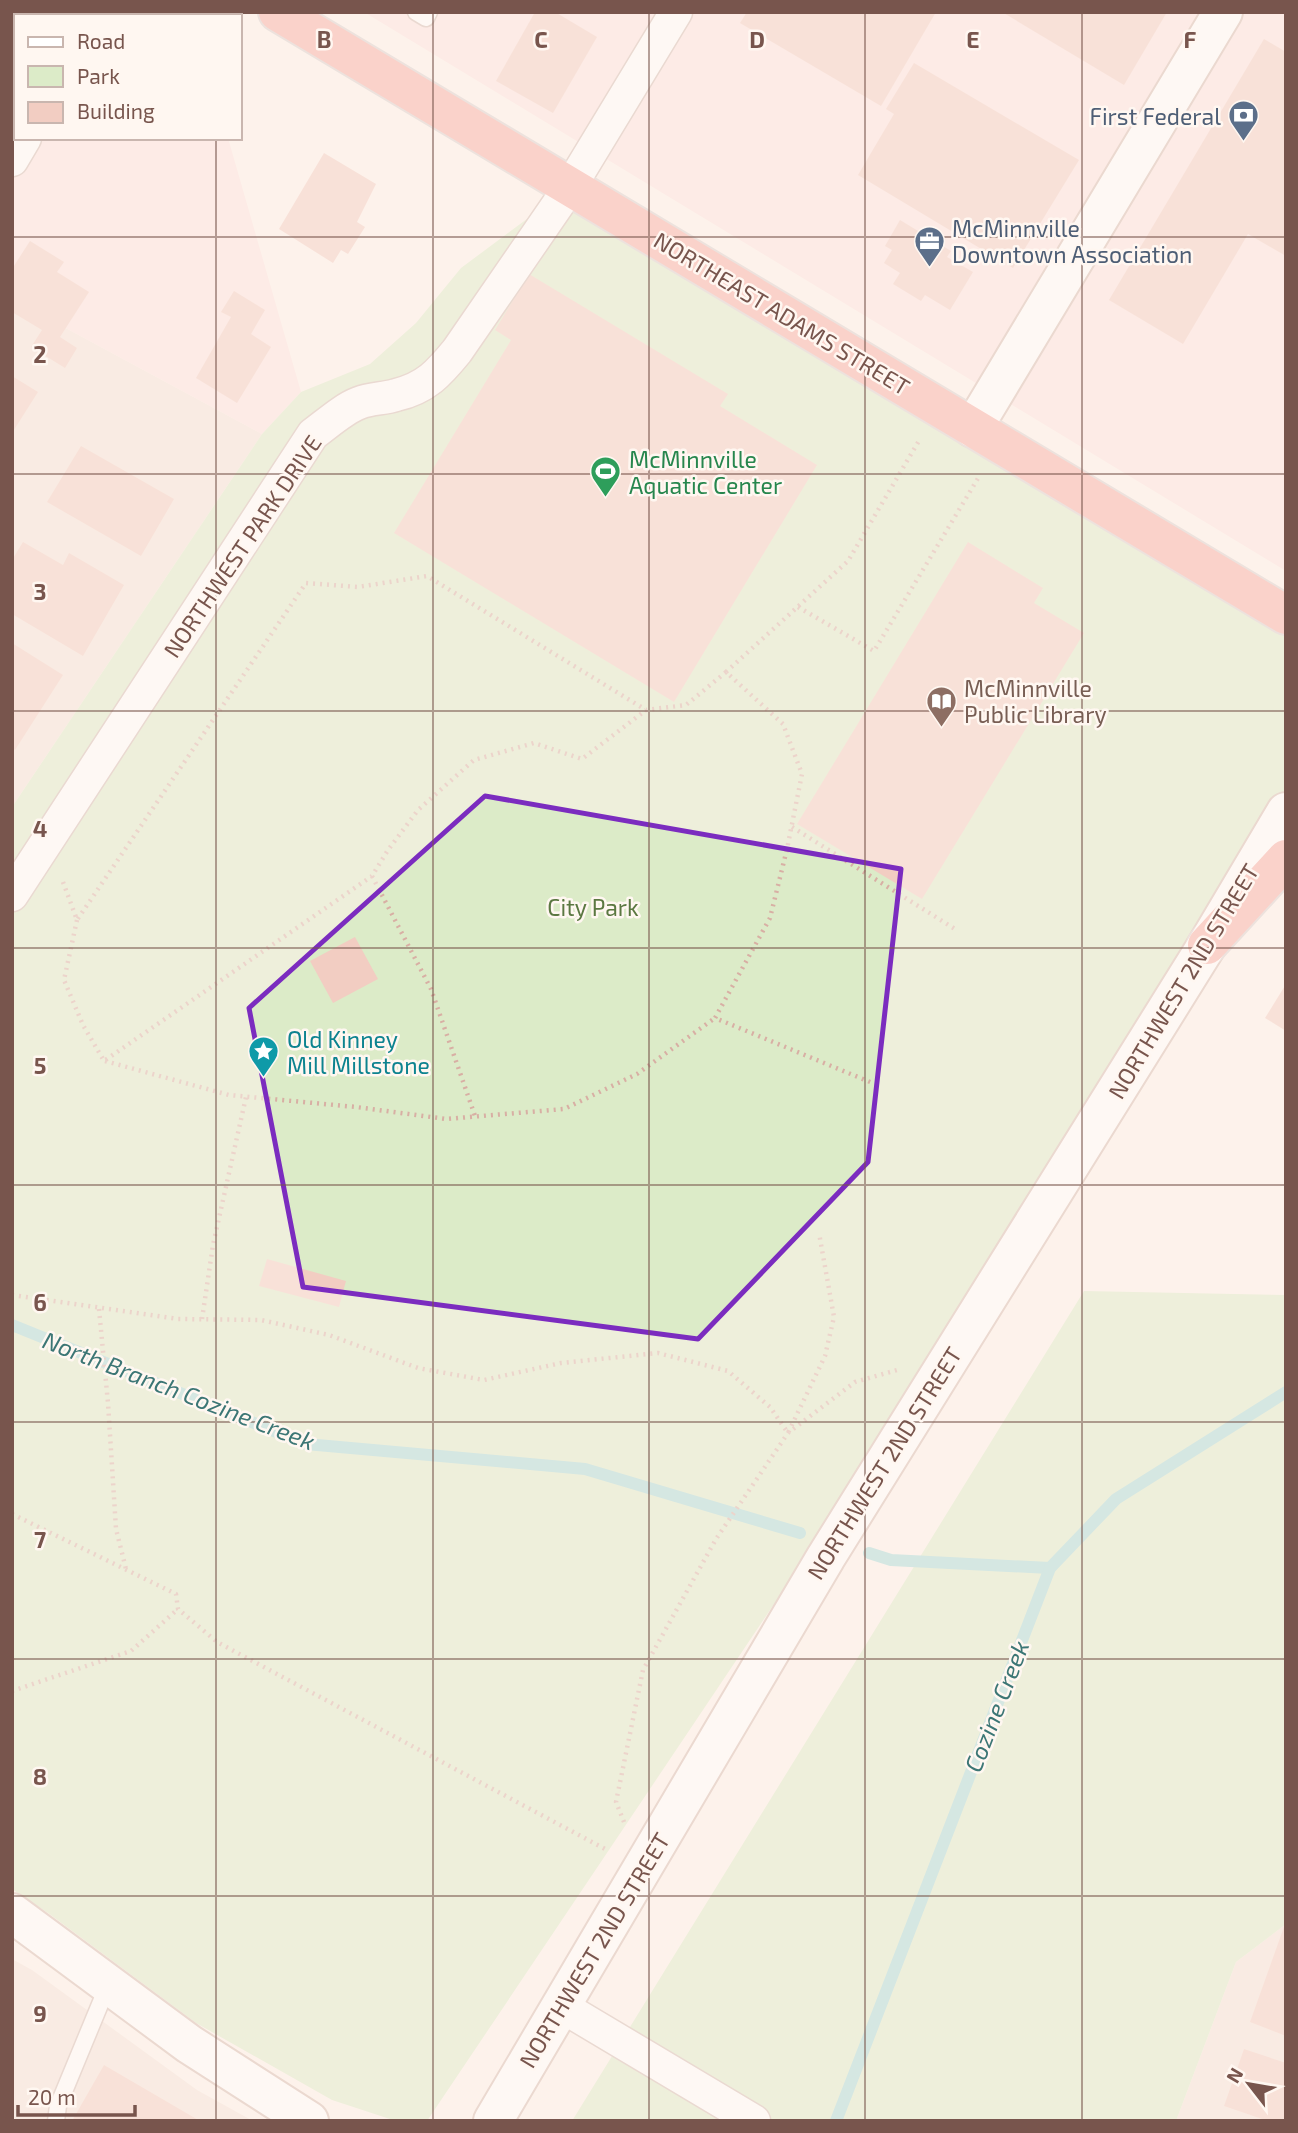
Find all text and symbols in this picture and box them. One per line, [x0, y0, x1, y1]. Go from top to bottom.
legend [14, 14, 242, 140]
text: B [317, 25, 331, 53]
text: C [534, 25, 548, 53]
text: D [749, 25, 765, 53]
text: E [966, 25, 980, 53]
text: F [1184, 25, 1197, 53]
text: Road [77, 28, 125, 53]
text: Park [77, 63, 120, 88]
text: Building [77, 98, 155, 123]
bank icon: First Federal [1227, 99, 1261, 143]
place label: First Federal [1090, 102, 1221, 130]
place label: McMinnville Downtown Association [952, 214, 1192, 268]
office icon: McMinnville Downtown Association [912, 224, 946, 268]
street label: NORTHEAST ADAMS STREET [649, 225, 915, 401]
text: 2 [33, 340, 47, 368]
street label: NORTHWEST PARK DRIVE [157, 430, 327, 662]
place label: McMinnville Aquatic Center [629, 445, 782, 499]
sports icon: McMinnville Aquatic Center [589, 455, 623, 499]
text: 3 [33, 577, 47, 605]
place label: McMinnville Public Library [964, 674, 1107, 728]
library icon: McMinnville Public Library [924, 684, 958, 728]
text: 4 [33, 814, 47, 842]
street label: NORTHWEST 2ND STREET [1102, 859, 1264, 1103]
park label: City Park [547, 893, 639, 921]
place label: Old Kinney Mill Millstone [287, 1025, 430, 1079]
place icon: Old Kinney Mill Millstone [247, 1035, 281, 1079]
text: 5 [34, 1051, 46, 1079]
text: 6 [33, 1288, 47, 1316]
water label: North Branch Cozine Creek [39, 1325, 319, 1455]
street label: NORTHWEST 2ND STREET [801, 1342, 967, 1584]
text: 7 [34, 1525, 46, 1553]
water label: Cozine Creek [958, 1636, 1034, 1776]
text: 8 [33, 1762, 47, 1790]
street label: NORTHWEST 2ND STREET [513, 1828, 675, 2072]
text: 9 [33, 1999, 47, 2027]
north arrow [1214, 2049, 1284, 2119]
text: N [1221, 2063, 1247, 2087]
scale bar [18, 2074, 135, 2118]
text: 20 m [28, 2084, 76, 2109]

